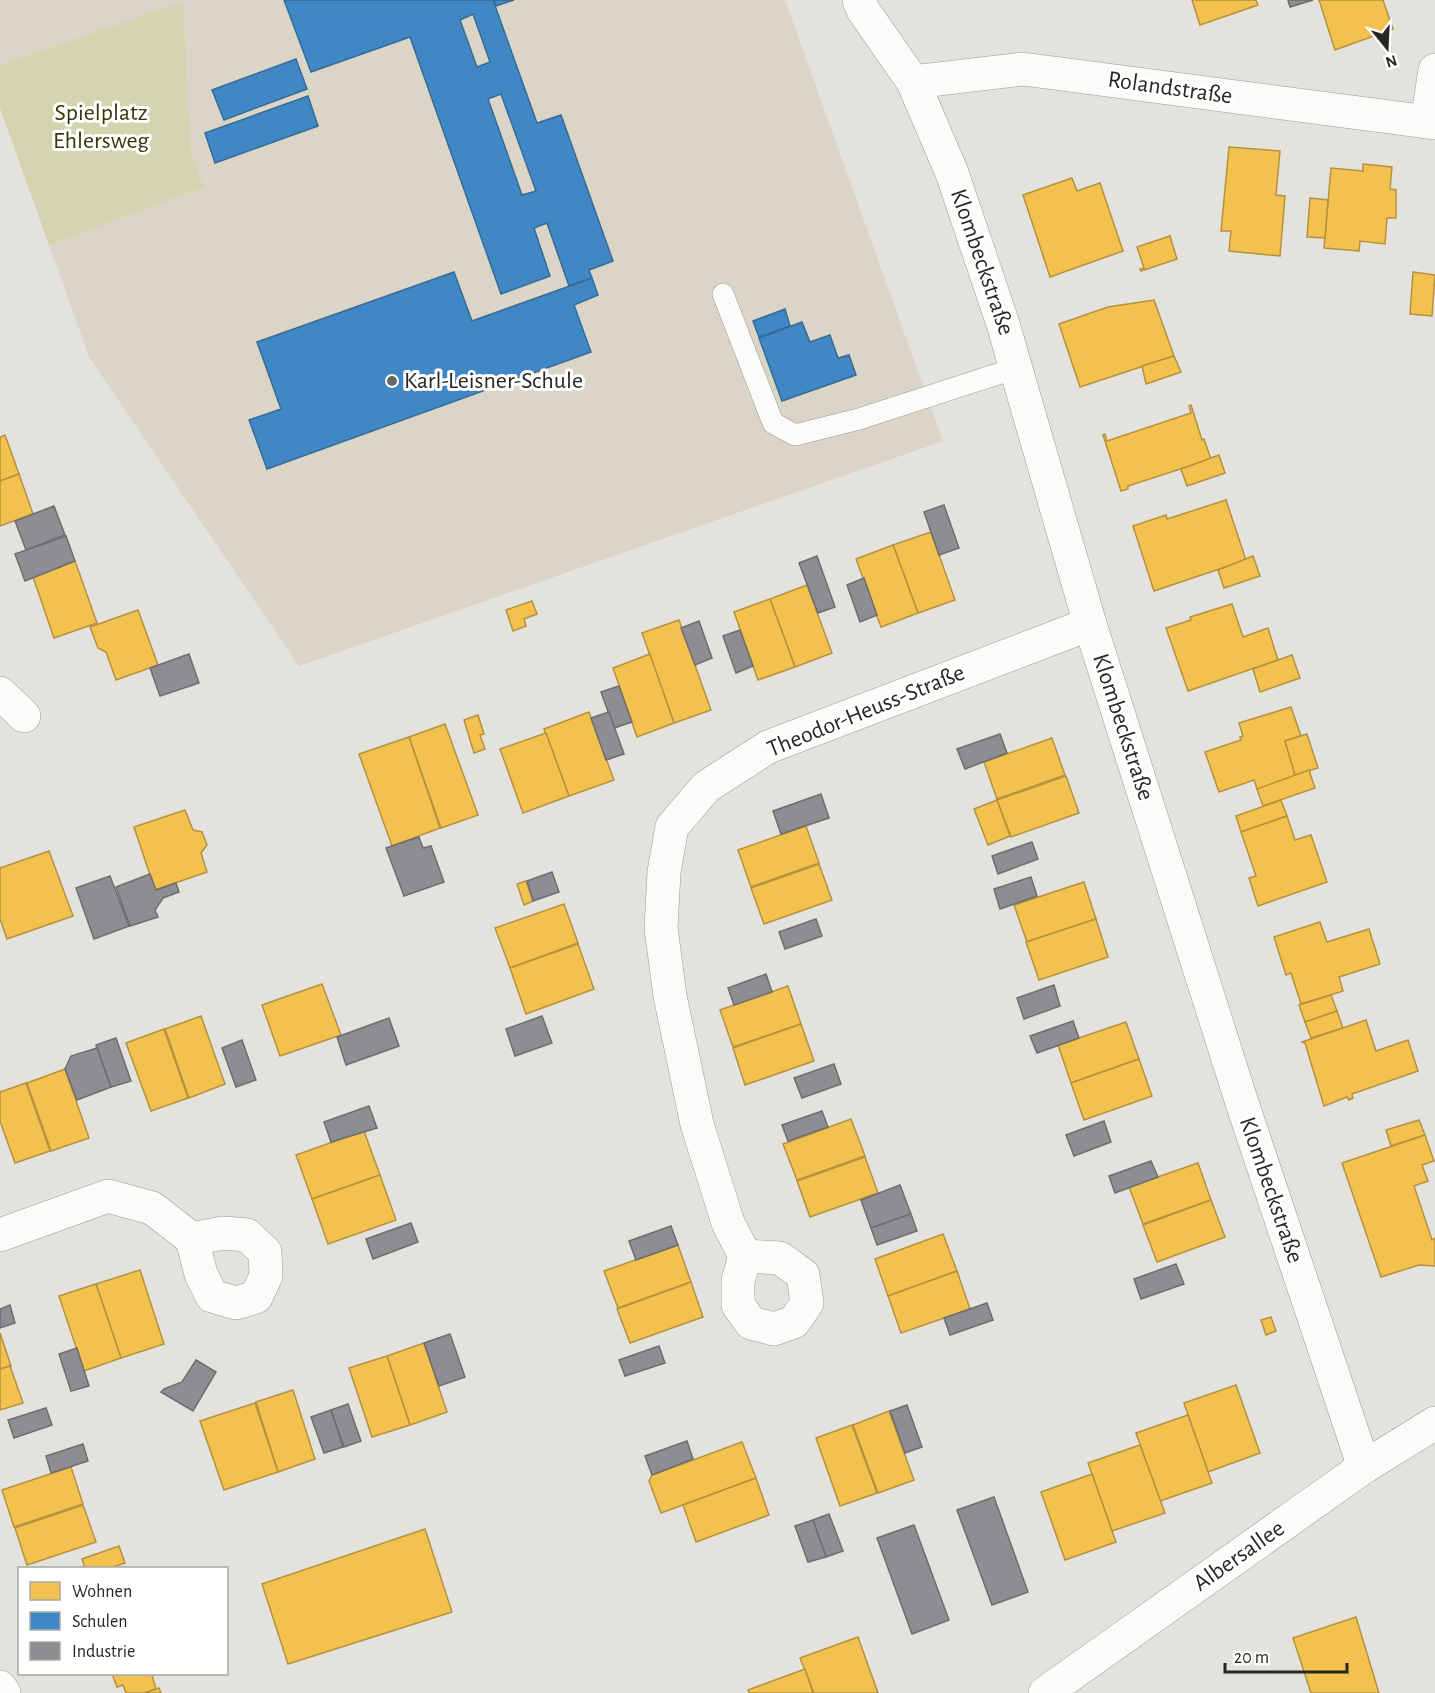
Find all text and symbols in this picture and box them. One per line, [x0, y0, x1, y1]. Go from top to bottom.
north arrow [1357, 18, 1417, 78]
text: N [1384, 52, 1399, 71]
street label: Rolandstraße [1106, 67, 1234, 109]
park label: Spielplatz Ehlersweg [53, 101, 149, 153]
street label: Klombeckstraße [946, 186, 1018, 338]
place label: Karl-Leisner-Schule [404, 369, 583, 393]
marker: Karl-Leisner-Schule [385, 374, 399, 388]
street label: Klombeckstraße [1088, 651, 1158, 803]
street label: Theodor-Heuss-Straße [764, 660, 968, 762]
street label: Klombeckstraße [1235, 1114, 1307, 1266]
street label: Albersallee [1189, 1516, 1289, 1596]
legend [18, 1567, 228, 1675]
text: Wohnen [72, 1583, 132, 1601]
text: Schulen [72, 1613, 128, 1631]
scale bar [1225, 1636, 1346, 1674]
text: Industrie [72, 1643, 135, 1661]
text: 20 m [1234, 1649, 1269, 1667]

